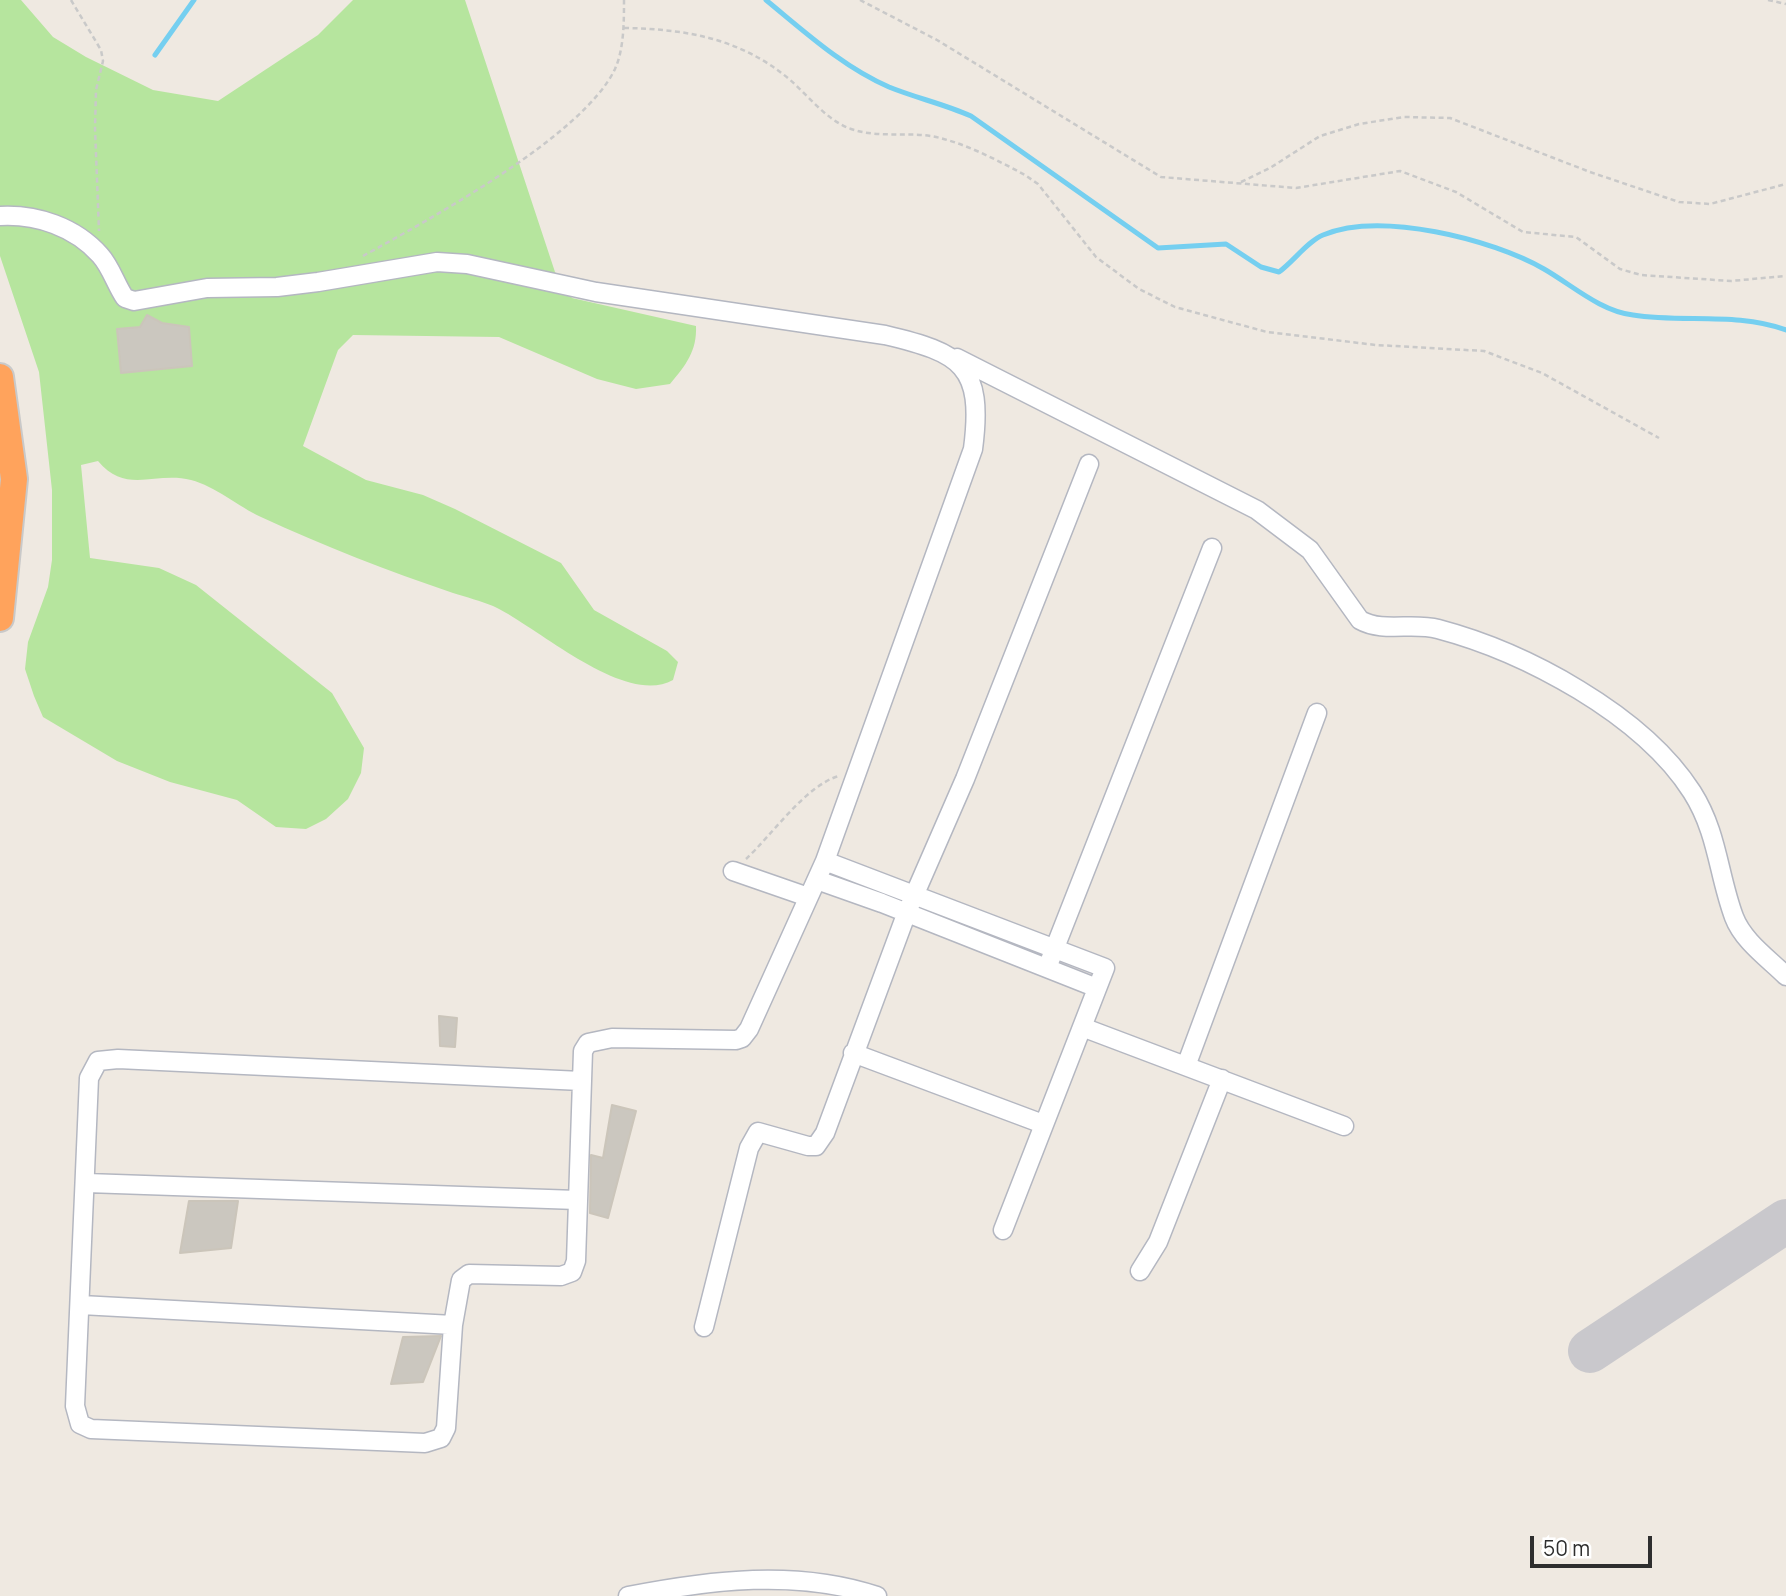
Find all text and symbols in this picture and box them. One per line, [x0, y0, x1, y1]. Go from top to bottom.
scale bar [1534, 1522, 1656, 1566]
text: 50 m [1543, 1534, 1590, 1562]

